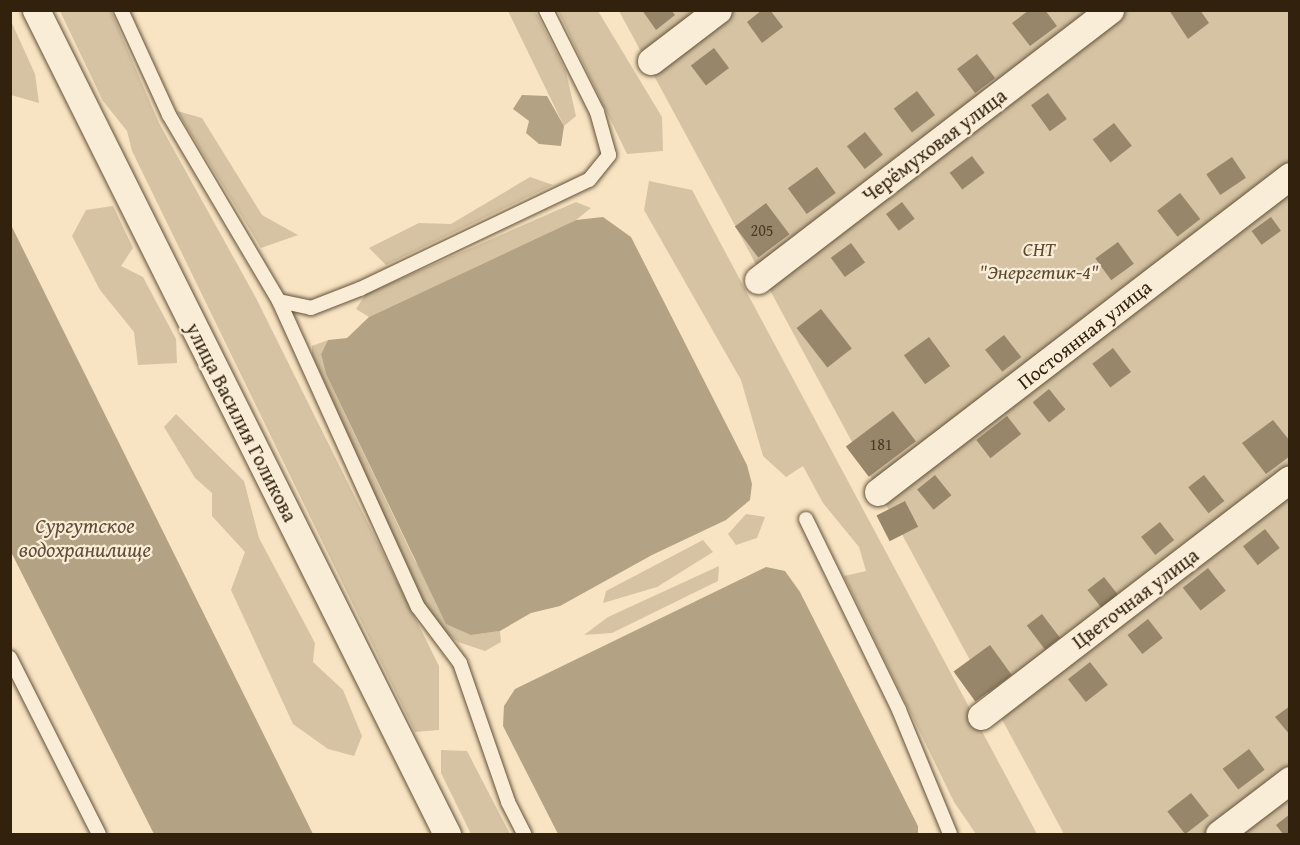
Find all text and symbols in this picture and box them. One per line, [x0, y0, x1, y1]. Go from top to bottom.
street label: Черёмуховая улица [857, 83, 1011, 207]
house number: 205 [750, 220, 774, 240]
park label: СНТ "Энергетик-4" [979, 237, 1099, 284]
street label: Постоянная улица [1012, 274, 1156, 394]
street label: улица Василия Голикова [181, 318, 303, 526]
house number: 181 [869, 434, 893, 454]
water label: Сургутское водохранилище [19, 513, 151, 563]
street label: Цветочная улица [1067, 543, 1203, 653]

